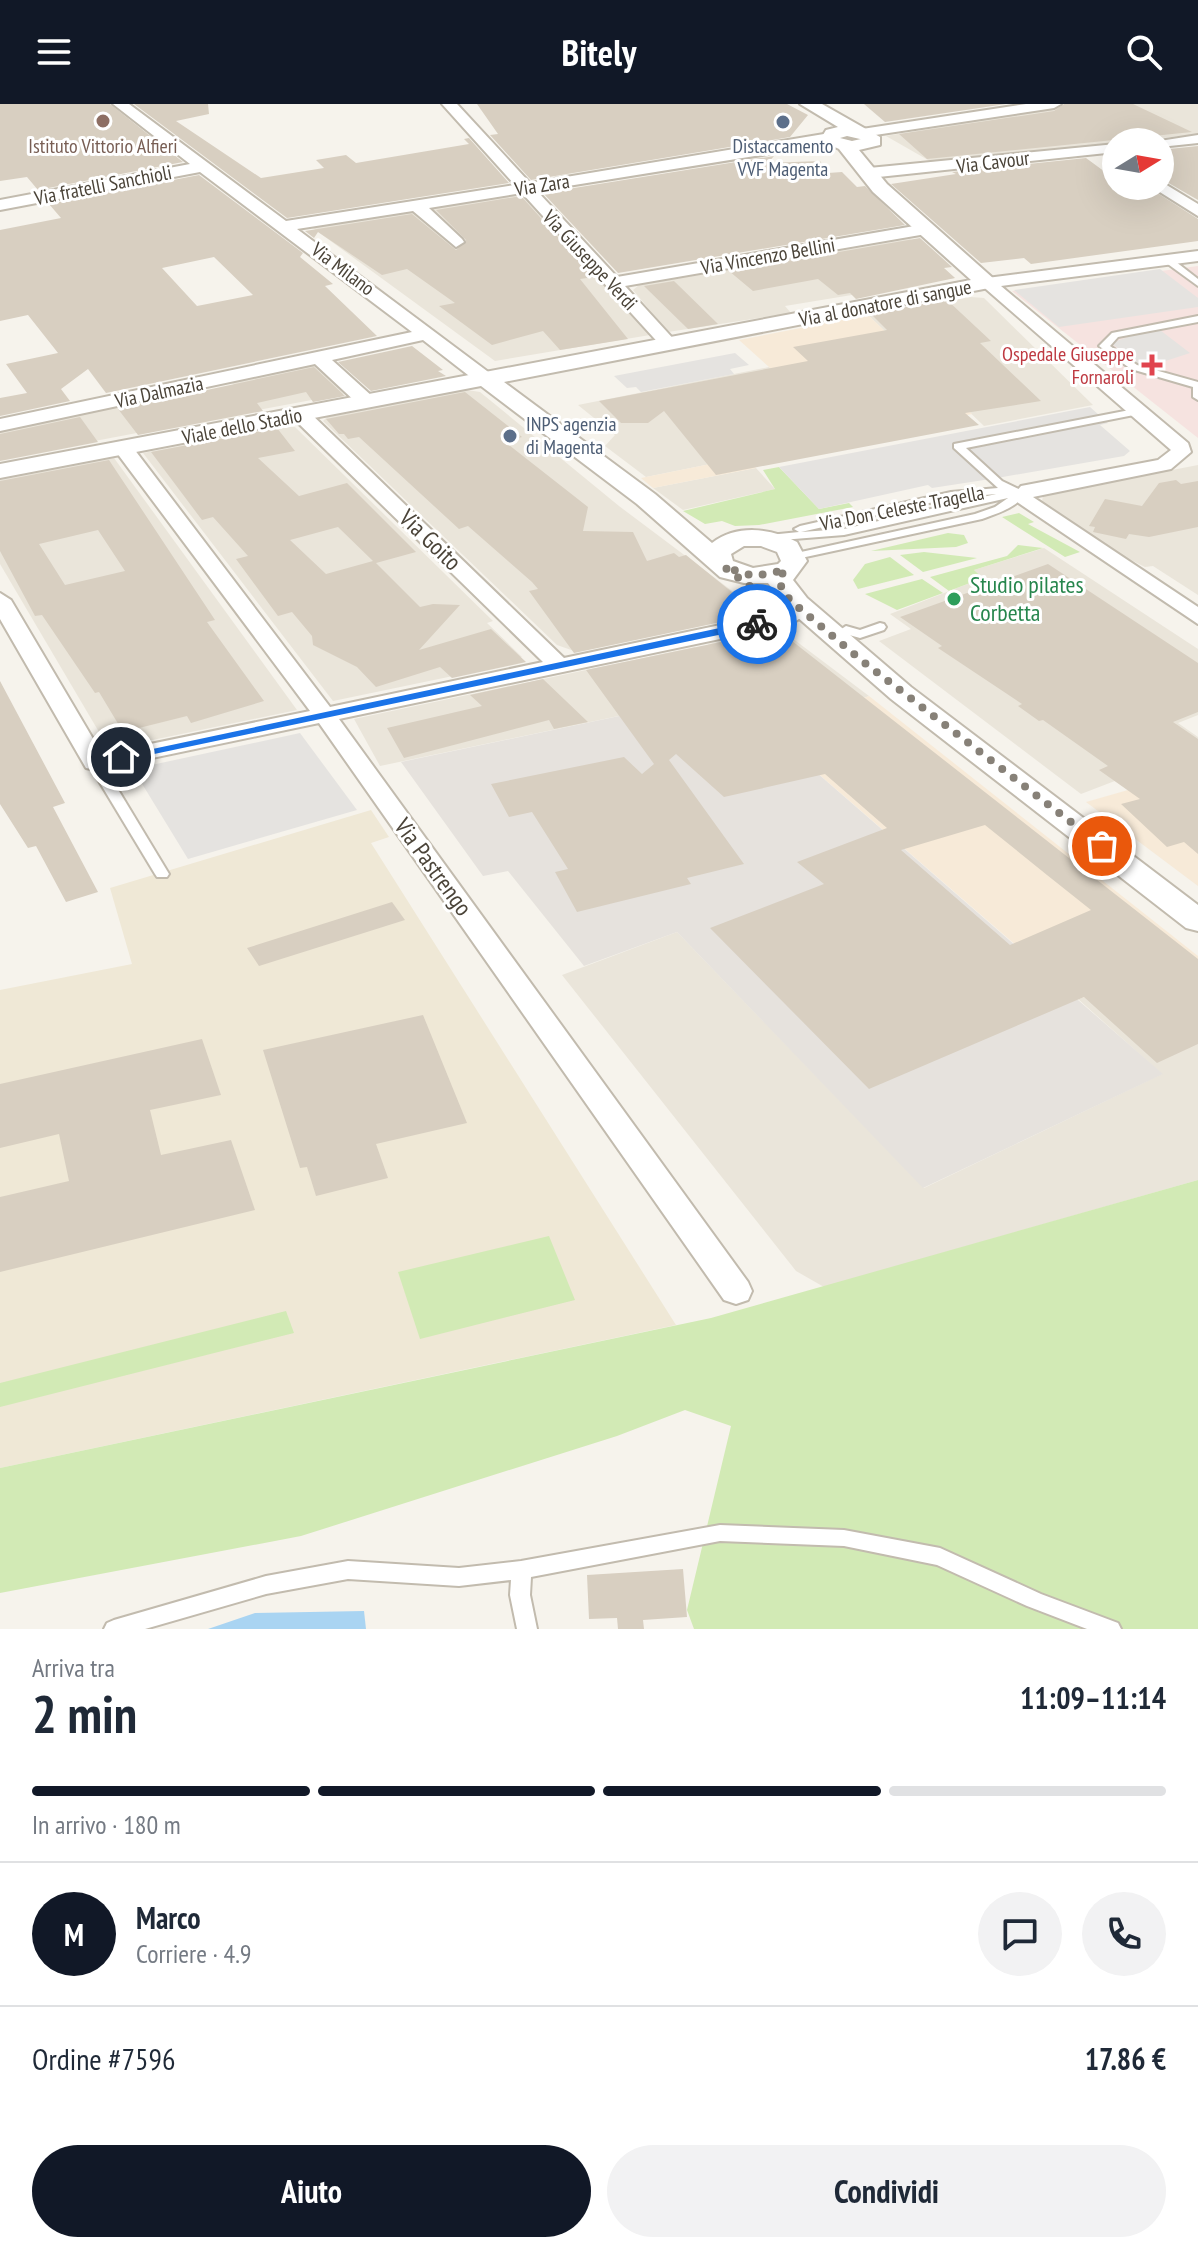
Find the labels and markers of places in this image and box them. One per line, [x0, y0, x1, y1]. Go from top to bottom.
marker: Istituto Vittorio Alfieri [94, 112, 112, 130]
marker: Distaccamento VVF Magenta [774, 113, 792, 131]
place label: Istituto Vittorio Alfieri [28, 133, 178, 159]
place label: Distaccamento VVF Magenta [732, 133, 834, 182]
place label: Ospedale Giuseppe Fornaroli [1002, 341, 1134, 390]
marker: Ospedale Giuseppe Fornaroli [1141, 354, 1163, 376]
place label: INPS agenzia di Magenta [526, 411, 616, 460]
marker: INPS agenzia di Magenta [501, 427, 519, 445]
place label: Studio pilates Corbetta [970, 569, 1084, 628]
marker: Studio pilates Corbetta [945, 590, 963, 608]
pin [87, 723, 155, 791]
pin [1068, 812, 1136, 880]

